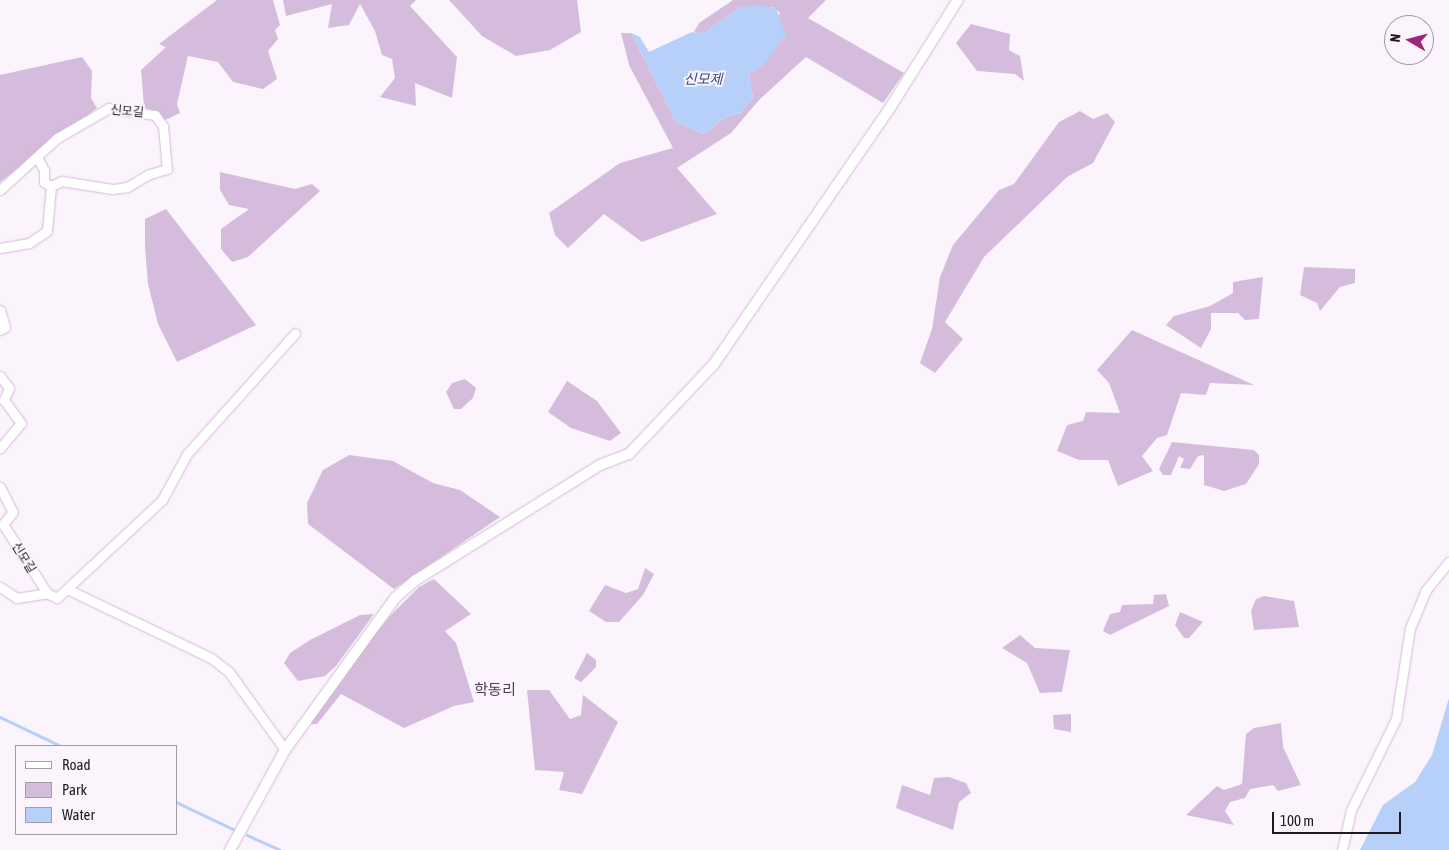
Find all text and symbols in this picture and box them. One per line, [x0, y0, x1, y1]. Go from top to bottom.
north arrow [1384, 15, 1434, 65]
text: N [1387, 33, 1404, 43]
water label: 신모제 [684, 71, 722, 87]
street label: 신모길 [110, 103, 144, 121]
street label: 신모길 [8, 540, 38, 576]
district label: 학동리 [474, 681, 516, 699]
legend [15, 745, 178, 835]
text: Road [62, 756, 91, 773]
text: Park [62, 781, 87, 798]
scale bar [1274, 802, 1403, 834]
text: Water [62, 806, 95, 823]
text: 100 m [1280, 812, 1314, 829]

